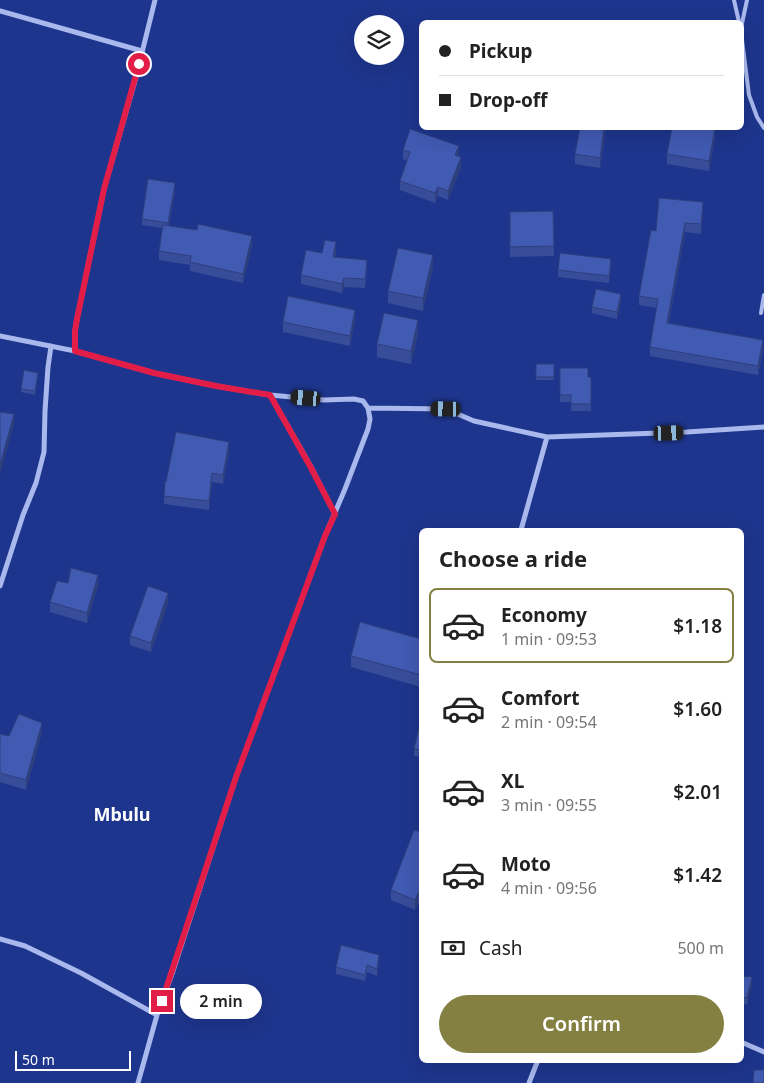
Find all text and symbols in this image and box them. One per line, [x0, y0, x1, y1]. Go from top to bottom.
map controls [354, 15, 404, 65]
button: layers [354, 15, 404, 65]
text: Pickup [469, 38, 532, 64]
route start [128, 53, 150, 75]
text: Drop-off [469, 87, 548, 113]
car [290, 389, 321, 407]
car [430, 401, 461, 417]
car [653, 425, 684, 441]
text: Choose a ride [439, 543, 587, 573]
text: Economy [501, 602, 587, 628]
icon: car [441, 603, 486, 648]
text: $1.18 [673, 613, 722, 639]
text: 1 min · 09:53 [501, 628, 597, 650]
text: Comfort [501, 685, 580, 711]
icon: car [441, 686, 486, 731]
text: $1.60 [673, 696, 722, 722]
text: 2 min · 09:54 [501, 711, 597, 733]
text: XL [501, 768, 524, 794]
icon: car [441, 769, 486, 814]
text: $2.01 [673, 779, 722, 805]
text: 3 min · 09:55 [501, 794, 597, 816]
district label: Mbulu [93, 802, 151, 826]
text: Moto [501, 851, 551, 877]
icon: car [441, 852, 486, 897]
text: $1.42 [673, 862, 722, 888]
text: 4 min · 09:56 [501, 877, 597, 899]
icon: cash [439, 934, 467, 962]
text: Cash [479, 935, 523, 961]
text: 500 m [677, 937, 724, 959]
callout: 2 min [180, 984, 262, 1018]
route end [151, 990, 173, 1012]
text: 2 min [199, 990, 243, 1012]
button: Confirm [439, 995, 724, 1053]
scale bar [15, 1048, 131, 1071]
text: 50 m [22, 1050, 55, 1069]

